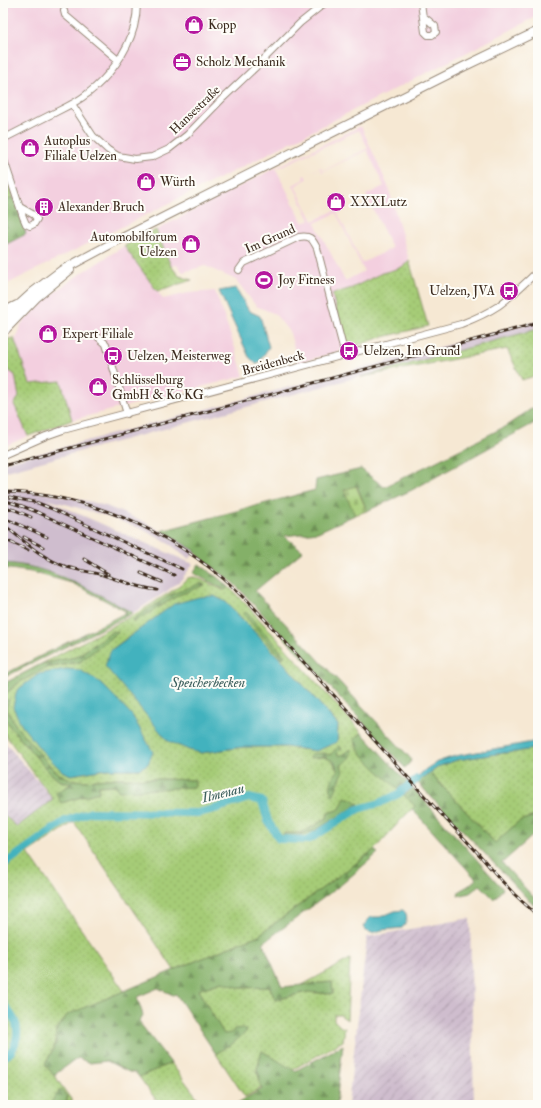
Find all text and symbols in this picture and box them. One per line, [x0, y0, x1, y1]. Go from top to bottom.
shop icon: Kopp [183, 14, 205, 36]
place label: Kopp [208, 17, 237, 34]
office icon: Scholz Mechanik [171, 51, 193, 73]
place label: Scholz Mechanik [196, 54, 286, 70]
street label: Hansestraße [166, 82, 224, 138]
place label: Autoplus Filiale Uelzen [43, 133, 117, 164]
shop icon: Autoplus Filiale Uelzen [19, 137, 41, 159]
shop icon: Würth [135, 171, 157, 193]
place label: Würth [159, 174, 195, 190]
shop icon: XXXLutz [325, 191, 347, 213]
place label: XXXLutz [350, 194, 408, 210]
building icon: Alexander Bruch [33, 196, 55, 218]
place label: Alexander Bruch [57, 199, 144, 215]
street label: Im Grund [242, 221, 298, 257]
place label: Automobilforum Uelzen [89, 229, 177, 260]
shop icon: Automobilforum Uelzen [180, 233, 202, 255]
sports icon: Joy Fitness [253, 269, 275, 291]
place label: Joy Fitness [277, 272, 335, 289]
bus stop icon: Uelzen, JVA [498, 280, 520, 302]
place label: Uelzen, JVA [429, 283, 496, 299]
shop icon: Expert Filiale [37, 323, 59, 345]
place label: Expert Filiale [62, 326, 134, 343]
bus stop icon: Uelzen, Im Grund [338, 340, 360, 362]
place label: Uelzen, Im Grund [363, 343, 461, 359]
bus stop icon: Uelzen, Meisterweg [102, 345, 124, 367]
street label: Breidenbeck [240, 347, 307, 379]
place label: Uelzen, Meisterweg [127, 348, 231, 364]
place label: Schlüsselburg GmbH & Ko KG [112, 372, 204, 403]
shop icon: Schlüsselburg GmbH & Ko KG [87, 376, 109, 398]
water label: Speicherbecken [170, 674, 245, 691]
water label: Ilmenau [199, 779, 246, 807]

